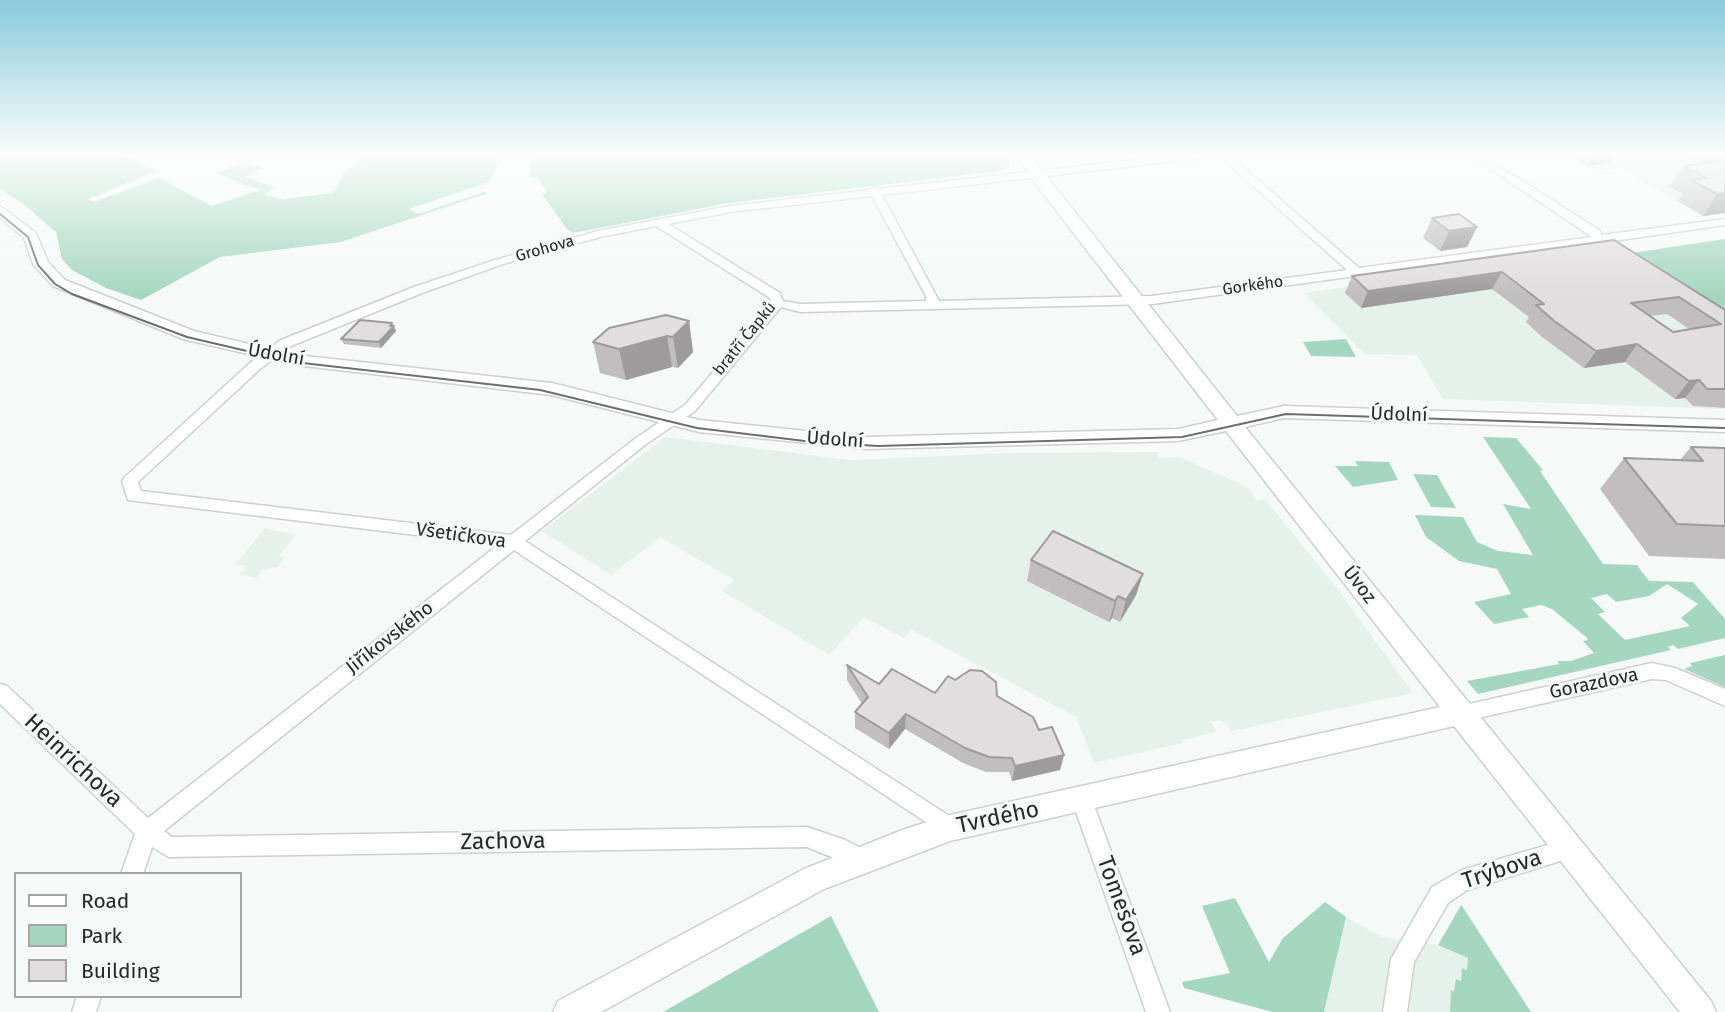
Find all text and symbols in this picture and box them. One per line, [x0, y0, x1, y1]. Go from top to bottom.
street label: Grohova [513, 231, 577, 267]
street label: Gorkého [1221, 272, 1285, 300]
street label: bratří Čapků [710, 298, 780, 380]
street label: Údolní [246, 339, 306, 371]
street label: Údolní [1370, 403, 1428, 427]
street label: Údolní [806, 427, 864, 453]
street label: Všetičkova [415, 518, 507, 554]
street label: Úvoz [1337, 562, 1381, 608]
street label: Jiříkovského [342, 597, 438, 679]
street label: Gorazdova [1548, 663, 1640, 705]
street label: Heinrichova [18, 708, 128, 814]
street label: Tvrdého [954, 796, 1042, 840]
street label: Zachova [460, 827, 546, 857]
street label: Trýbova [1459, 844, 1545, 896]
street label: Tomešova [1090, 852, 1152, 960]
legend [14, 872, 242, 998]
text: Road [81, 888, 129, 914]
text: Park [81, 923, 122, 949]
text: Building [81, 958, 160, 984]

